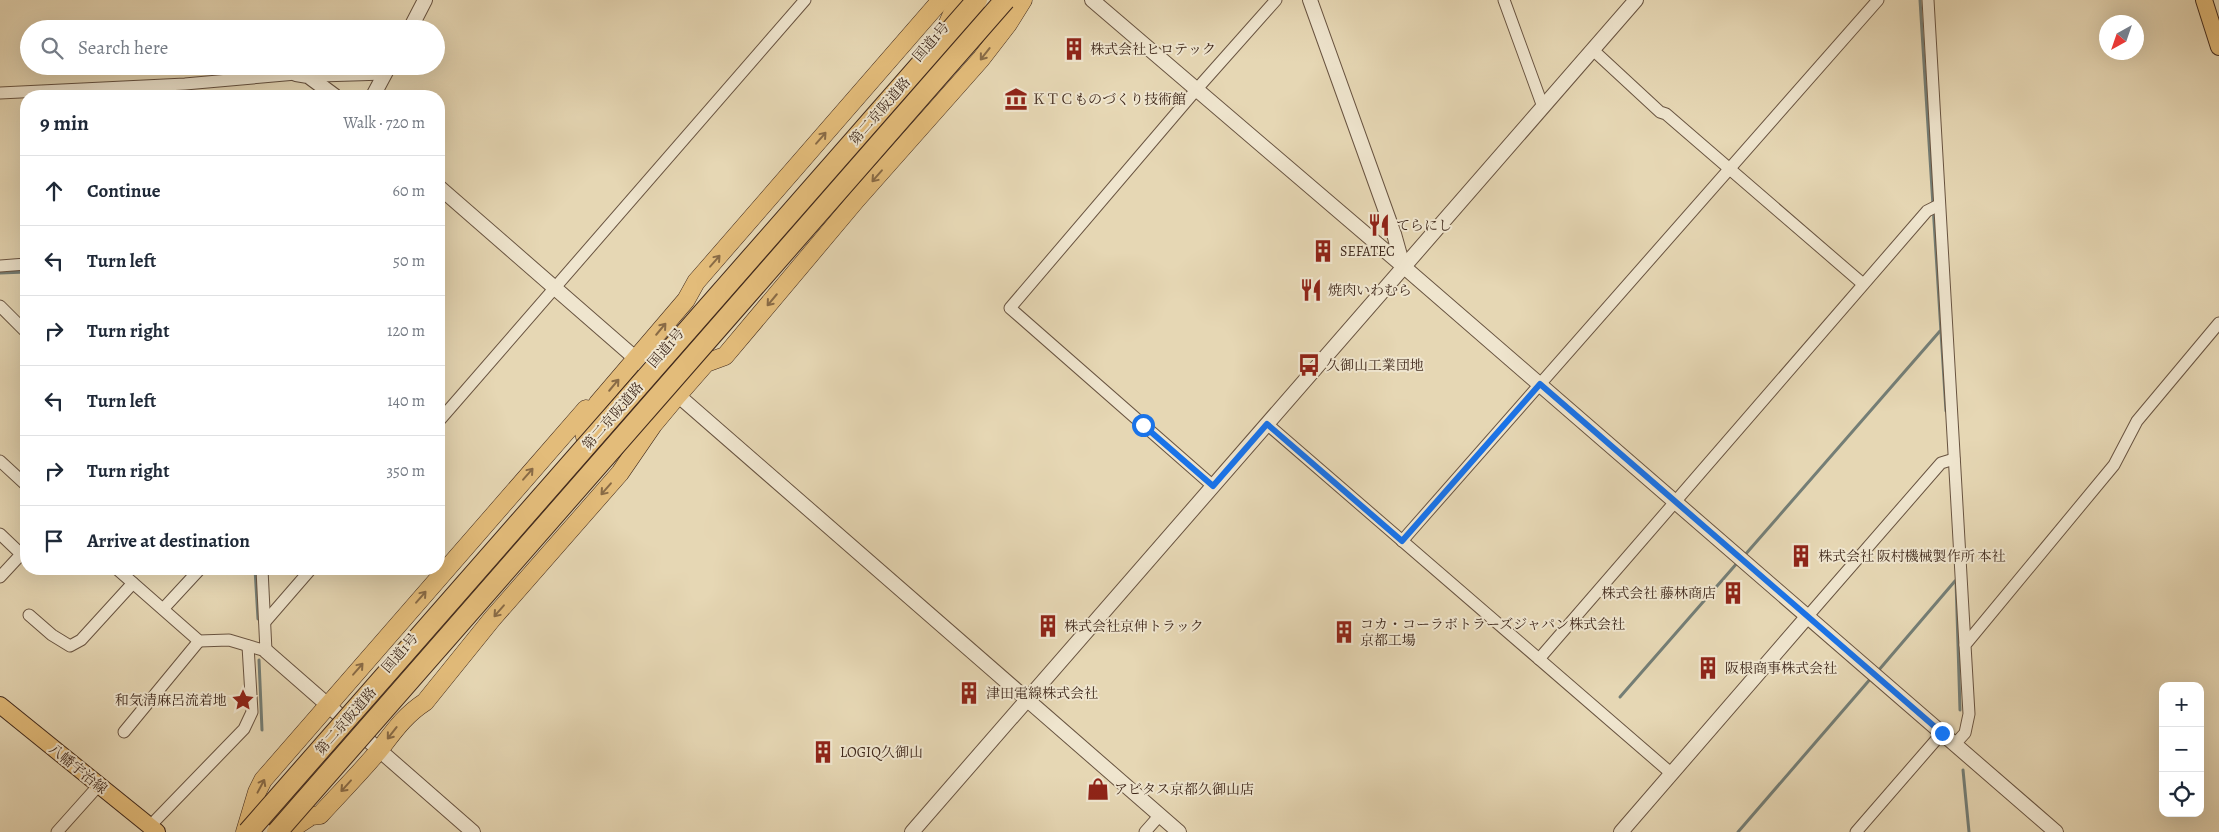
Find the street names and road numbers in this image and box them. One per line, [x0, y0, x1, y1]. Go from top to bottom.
street label: 国道1号 [908, 18, 954, 66]
street label: 第二京阪道路 [845, 73, 915, 149]
street label: 国道1号 [643, 324, 689, 372]
street label: 第二京阪道路 [578, 378, 648, 454]
street label: 国道1号 [377, 629, 423, 677]
street label: 第二京阪道路 [311, 683, 381, 759]
street label: 八幡宇治線 [45, 740, 111, 798]

